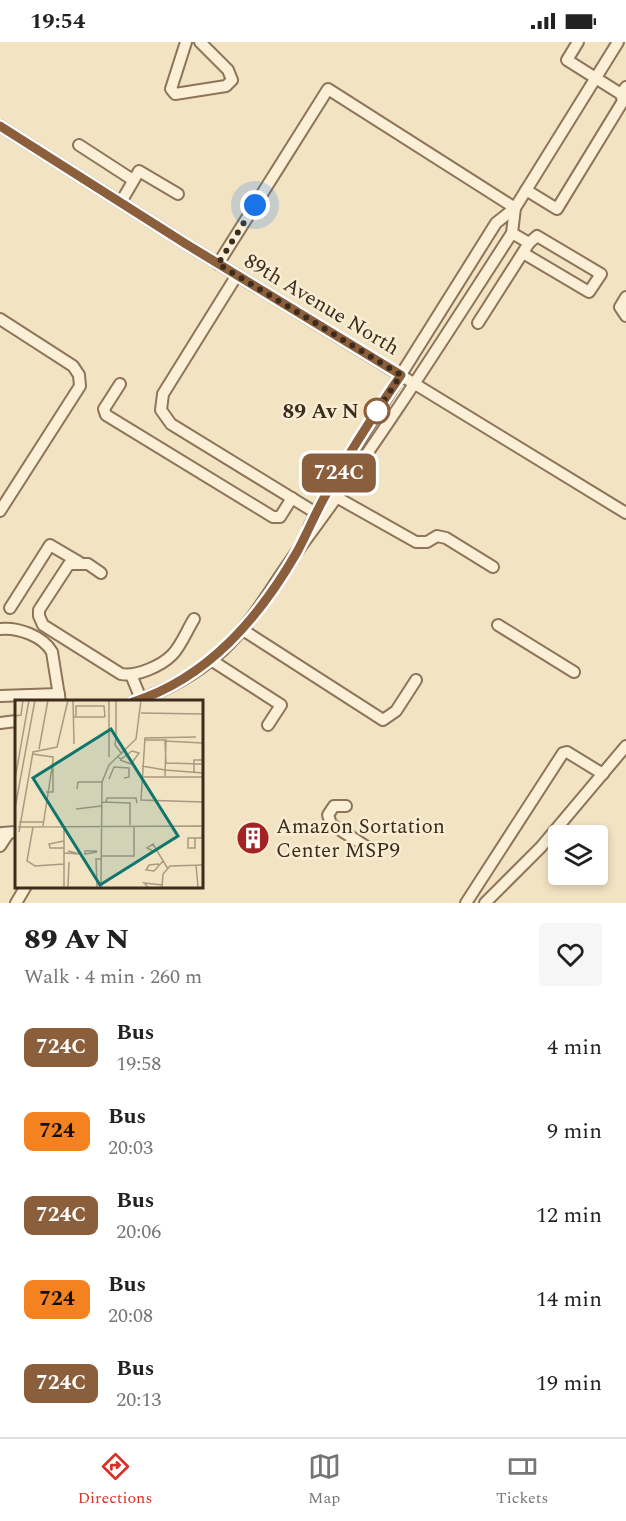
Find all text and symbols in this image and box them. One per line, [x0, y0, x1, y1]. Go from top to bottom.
text: 19:54 [30, 5, 85, 38]
your location [240, 190, 270, 220]
street label: 89th Avenue North [238, 246, 405, 364]
place label: 89 Av N [282, 396, 359, 428]
marker: 89 Av N [364, 398, 390, 424]
line badge: 724C [297, 454, 381, 492]
text: 724C [314, 457, 364, 489]
inset map [15, 700, 202, 888]
place label: Amazon Sortation Center MSP9 [276, 811, 445, 867]
building icon: Amazon Sortation Center MSP9 [235, 820, 271, 856]
map controls [548, 825, 608, 885]
button: layers [548, 825, 608, 885]
text: 89 Av N [24, 918, 129, 961]
button: heart [539, 923, 602, 986]
text: Walk · 4 min · 260 m [24, 962, 202, 992]
text: Bus [116, 1016, 154, 1049]
text: 724C [36, 1031, 86, 1063]
text: 4 min [547, 1031, 602, 1064]
text: 19:58 [116, 1049, 161, 1079]
text: Bus [108, 1100, 146, 1133]
text: 724 [39, 1115, 75, 1147]
text: 9 min [547, 1115, 602, 1148]
text: 20:03 [108, 1133, 153, 1163]
text: Bus [116, 1184, 154, 1217]
text: 724C [36, 1199, 86, 1231]
text: 12 min [536, 1199, 602, 1232]
text: 20:06 [116, 1217, 161, 1247]
text: Bus [108, 1268, 146, 1301]
text: 724 [39, 1283, 75, 1315]
text: 14 min [536, 1283, 602, 1316]
text: 20:08 [108, 1301, 153, 1331]
text: Bus [116, 1352, 154, 1385]
text: 724C [36, 1367, 86, 1399]
text: 19 min [536, 1367, 602, 1400]
text: 20:13 [116, 1385, 161, 1415]
tab: Directions [78, 1450, 152, 1510]
tab: Map [308, 1450, 341, 1510]
tab: Tickets [496, 1450, 548, 1510]

